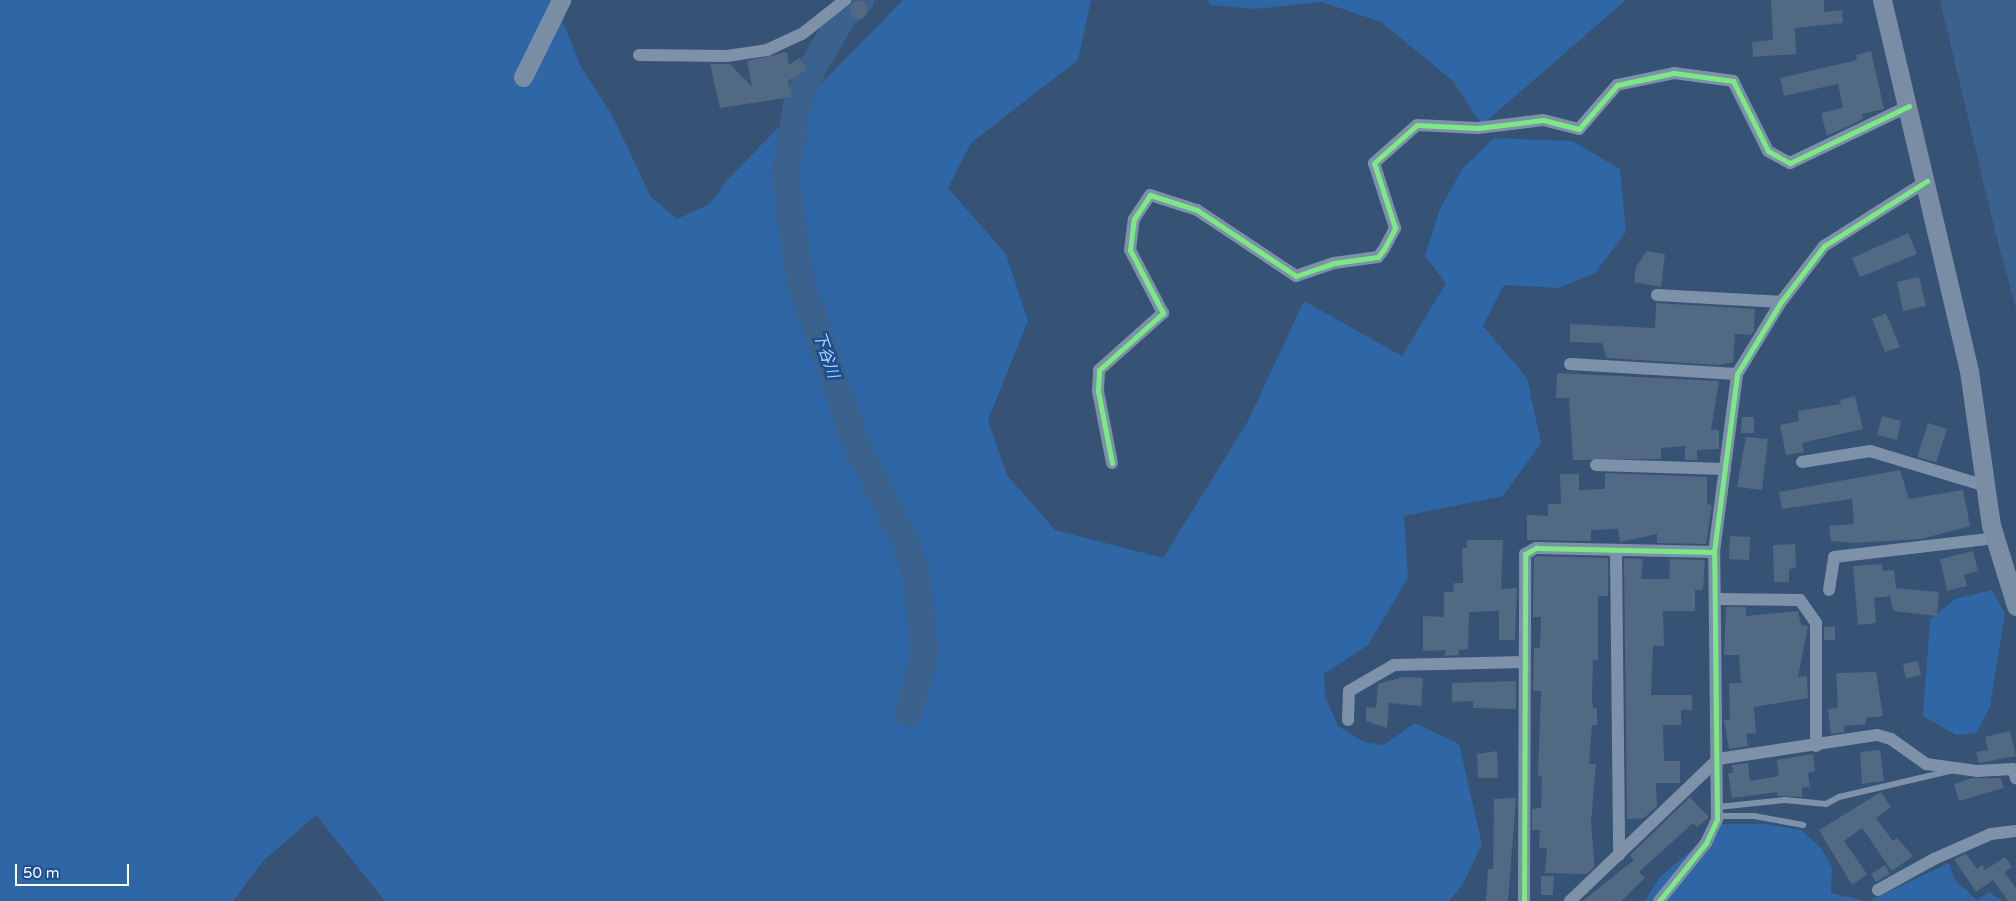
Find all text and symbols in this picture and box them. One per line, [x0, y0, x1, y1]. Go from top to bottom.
water label: 下谷川 [809, 329, 843, 381]
scale bar [18, 854, 131, 886]
text: 50 m [23, 864, 60, 882]

